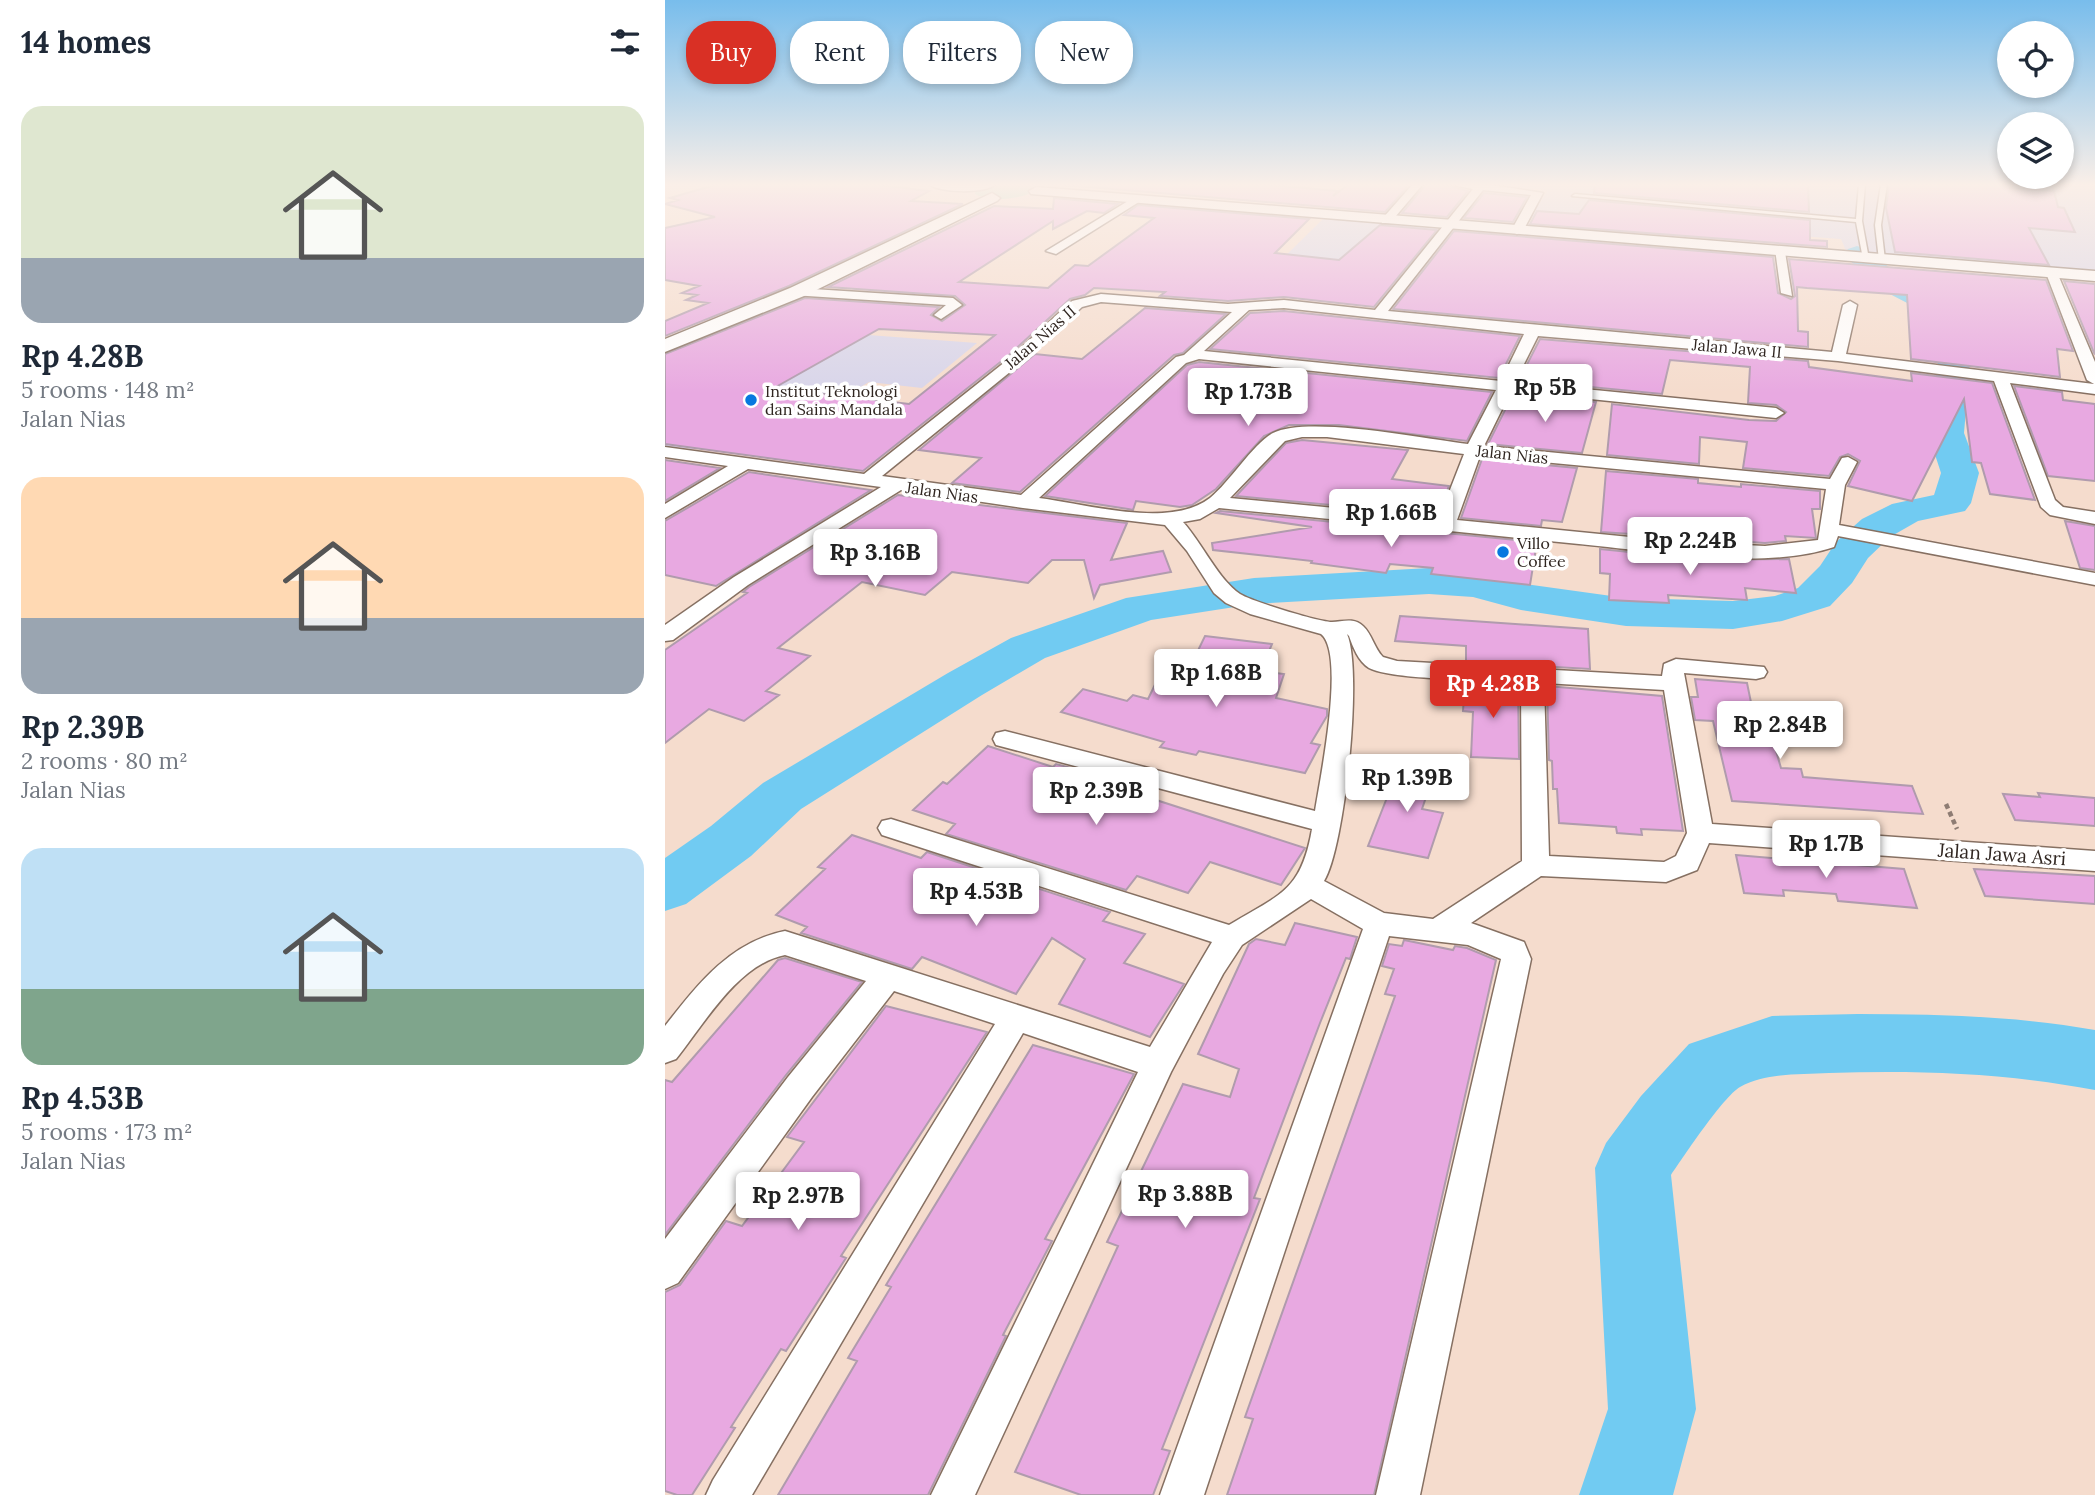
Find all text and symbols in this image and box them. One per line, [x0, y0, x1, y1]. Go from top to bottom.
chip: Buy [686, 21, 776, 84]
chip: Rent [790, 21, 889, 84]
chip: Filters [903, 21, 1021, 84]
chip: New [1035, 21, 1133, 84]
map controls [1997, 21, 2074, 189]
button: locate [1997, 21, 2074, 98]
text: 14 homes [21, 23, 151, 61]
icon: filters [606, 23, 644, 61]
button: layers [1997, 112, 2074, 189]
icon: home [270, 152, 396, 278]
street label: Jalan Nias II [1000, 301, 1080, 374]
street label: Jalan Jawa II [1690, 334, 1783, 362]
text: Rp 4.28B [21, 337, 144, 375]
pin: Rp 5B [1496, 364, 1594, 424]
pin: Rp 1.73B [1176, 368, 1320, 428]
text: Rp 5B [1513, 372, 1577, 401]
text: 5 rooms · 148 m² [21, 375, 195, 404]
text: Rp 1.73B [1204, 376, 1292, 405]
place label: Institut Teknologi dan Sains Mandala [765, 381, 903, 419]
marker: Institut Teknologi dan Sains Mandala [743, 392, 759, 408]
text: Jalan Nias [21, 404, 126, 433]
street label: Jalan Nias [1474, 440, 1549, 468]
street label: Jalan Nias [904, 477, 979, 507]
pin: Rp 1.66B [1319, 490, 1463, 549]
text: Rp 1.66B [1345, 497, 1437, 526]
pin: Rp 2.24B [1618, 518, 1762, 577]
icon: home [270, 523, 396, 649]
text: Rp 2.24B [1643, 525, 1737, 554]
pin: Rp 3.16B [803, 530, 947, 589]
place label: Villo Coffee [1516, 533, 1566, 571]
text: Rp 3.16B [829, 537, 921, 566]
marker: Villo Coffee [1495, 544, 1511, 560]
pin: Rp 1.68B [1144, 650, 1288, 709]
text: Rp 1.68B [1170, 657, 1262, 686]
pin: Rp 4.28B [1421, 660, 1565, 720]
text: Rp 4.28B [1446, 668, 1540, 697]
pin: Rp 2.84B [1708, 702, 1852, 761]
text: Rp 2.39B [21, 708, 144, 746]
text: Rp 2.84B [1733, 709, 1827, 738]
text: 2 rooms · 80 m² [21, 746, 188, 775]
pin: Rp 1.39B [1335, 754, 1479, 814]
text: Rp 1.39B [1361, 762, 1453, 791]
pin: Rp 2.39B [1024, 768, 1168, 827]
text: Jalan Nias [21, 775, 126, 804]
text: Rp 2.39B [1049, 775, 1143, 804]
pin: Rp 1.7B [1761, 820, 1891, 880]
text: Rp 1.7B [1788, 828, 1864, 857]
street label: Jalan Jawa Asri [1936, 837, 2067, 870]
pin: Rp 4.53B [904, 869, 1048, 928]
text: Rp 4.53B [929, 876, 1023, 905]
icon: home [270, 894, 396, 1020]
text: Rp 4.53B [21, 1079, 144, 1117]
text: 5 rooms · 173 m² [21, 1117, 193, 1146]
text: Jalan Nias [21, 1146, 126, 1175]
pin: Rp 3.88B [1113, 1170, 1257, 1230]
pin: Rp 2.97B [726, 1172, 870, 1232]
text: Rp 3.88B [1137, 1178, 1233, 1207]
text: Rp 2.97B [752, 1180, 844, 1209]

